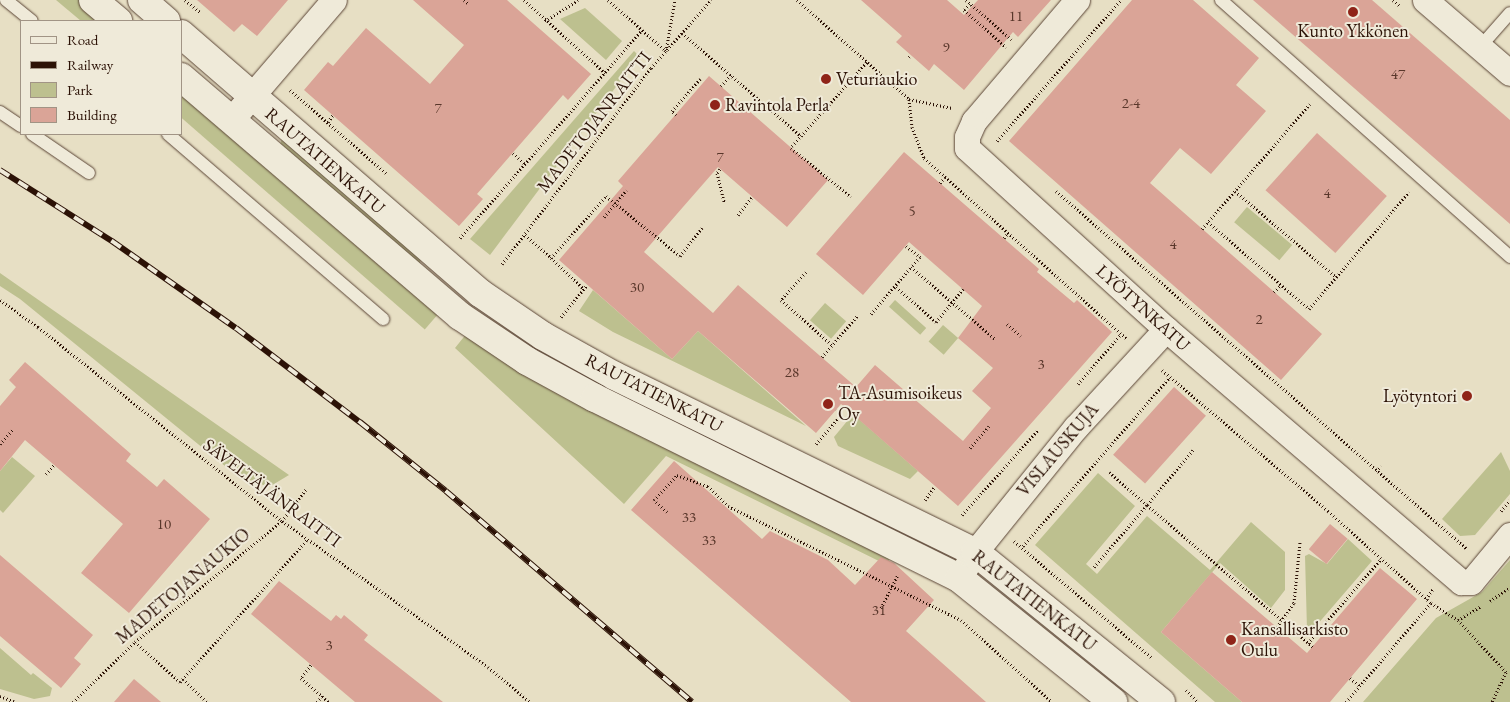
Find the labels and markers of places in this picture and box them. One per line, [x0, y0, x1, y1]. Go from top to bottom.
marker: Kunto Ykkönen [1347, 6, 1359, 18]
place label: Kunto Ykkönen [1297, 20, 1409, 42]
place label: Veturiaukio [836, 68, 917, 90]
marker: Veturiaukio [820, 73, 832, 85]
place label: Ravintola Perla [725, 94, 829, 116]
marker: Ravintola Perla [709, 99, 721, 111]
place label: TA-Asumisoikeus Oy [838, 383, 962, 426]
place label: Lyötyntori [1383, 385, 1457, 407]
marker: Lyötyntori [1461, 390, 1473, 402]
marker: TA-Asumisoikeus Oy [822, 398, 834, 410]
place label: Kansallisarkisto Oulu [1241, 619, 1348, 662]
marker: Kansallisarkisto Oulu [1225, 634, 1237, 646]

